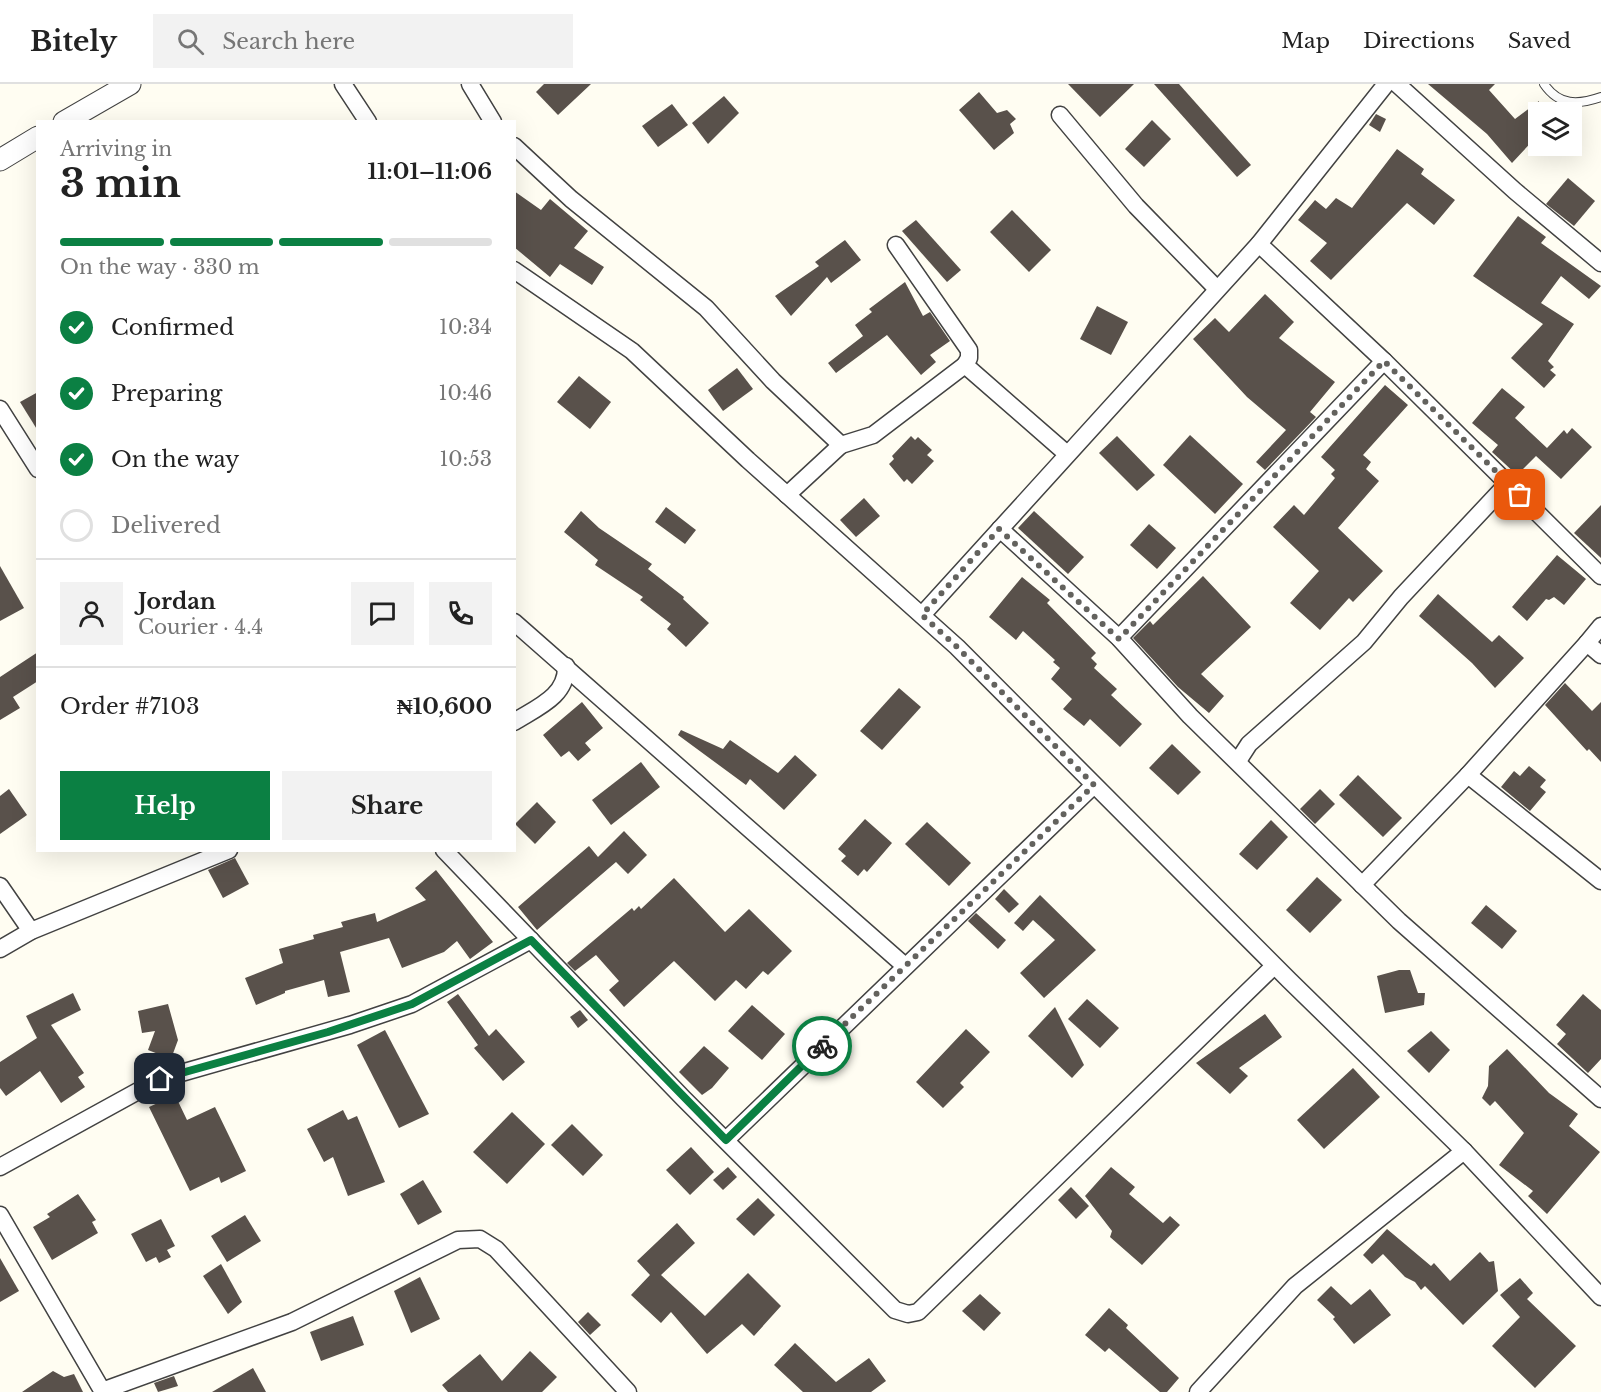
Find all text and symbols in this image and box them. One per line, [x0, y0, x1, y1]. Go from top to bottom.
search box [153, 14, 573, 68]
text: Bitely [30, 24, 117, 59]
icon: search [174, 25, 207, 58]
text: Search here [222, 28, 355, 55]
text: Map [1281, 28, 1330, 54]
text: Directions [1363, 28, 1475, 54]
text: Saved [1508, 28, 1571, 54]
map controls [1528, 102, 1582, 156]
button: layers [1528, 102, 1582, 156]
text: Arriving in [60, 137, 172, 161]
text: 11:01–11:06 [367, 158, 492, 185]
text: 3 min [60, 159, 181, 208]
text: On the way · 330 m [60, 255, 259, 279]
icon: check [60, 311, 93, 344]
text: Confirmed [111, 314, 234, 341]
text: 10:34 [439, 315, 492, 339]
icon: check [60, 377, 93, 410]
text: Preparing [111, 380, 222, 407]
text: 10:46 [439, 381, 492, 405]
icon: check [60, 443, 93, 476]
text: On the way [111, 446, 239, 473]
text: 10:53 [439, 447, 492, 471]
pin [1494, 469, 1545, 520]
icon: bag [1503, 478, 1536, 511]
text: Delivered [111, 512, 221, 539]
button: person [60, 582, 123, 645]
button: chat [351, 582, 414, 645]
button: phone [429, 582, 492, 645]
text: Jordan [138, 588, 216, 615]
text: Courier · 4.4 [138, 615, 263, 639]
text: Order #7103 [60, 693, 200, 720]
text: ₦10,600 [397, 693, 492, 720]
button: Help [60, 771, 270, 840]
button: Share [282, 771, 492, 840]
courier [792, 1016, 852, 1076]
icon: bike [806, 1030, 839, 1063]
pin [134, 1053, 185, 1104]
icon: home [143, 1062, 176, 1095]

